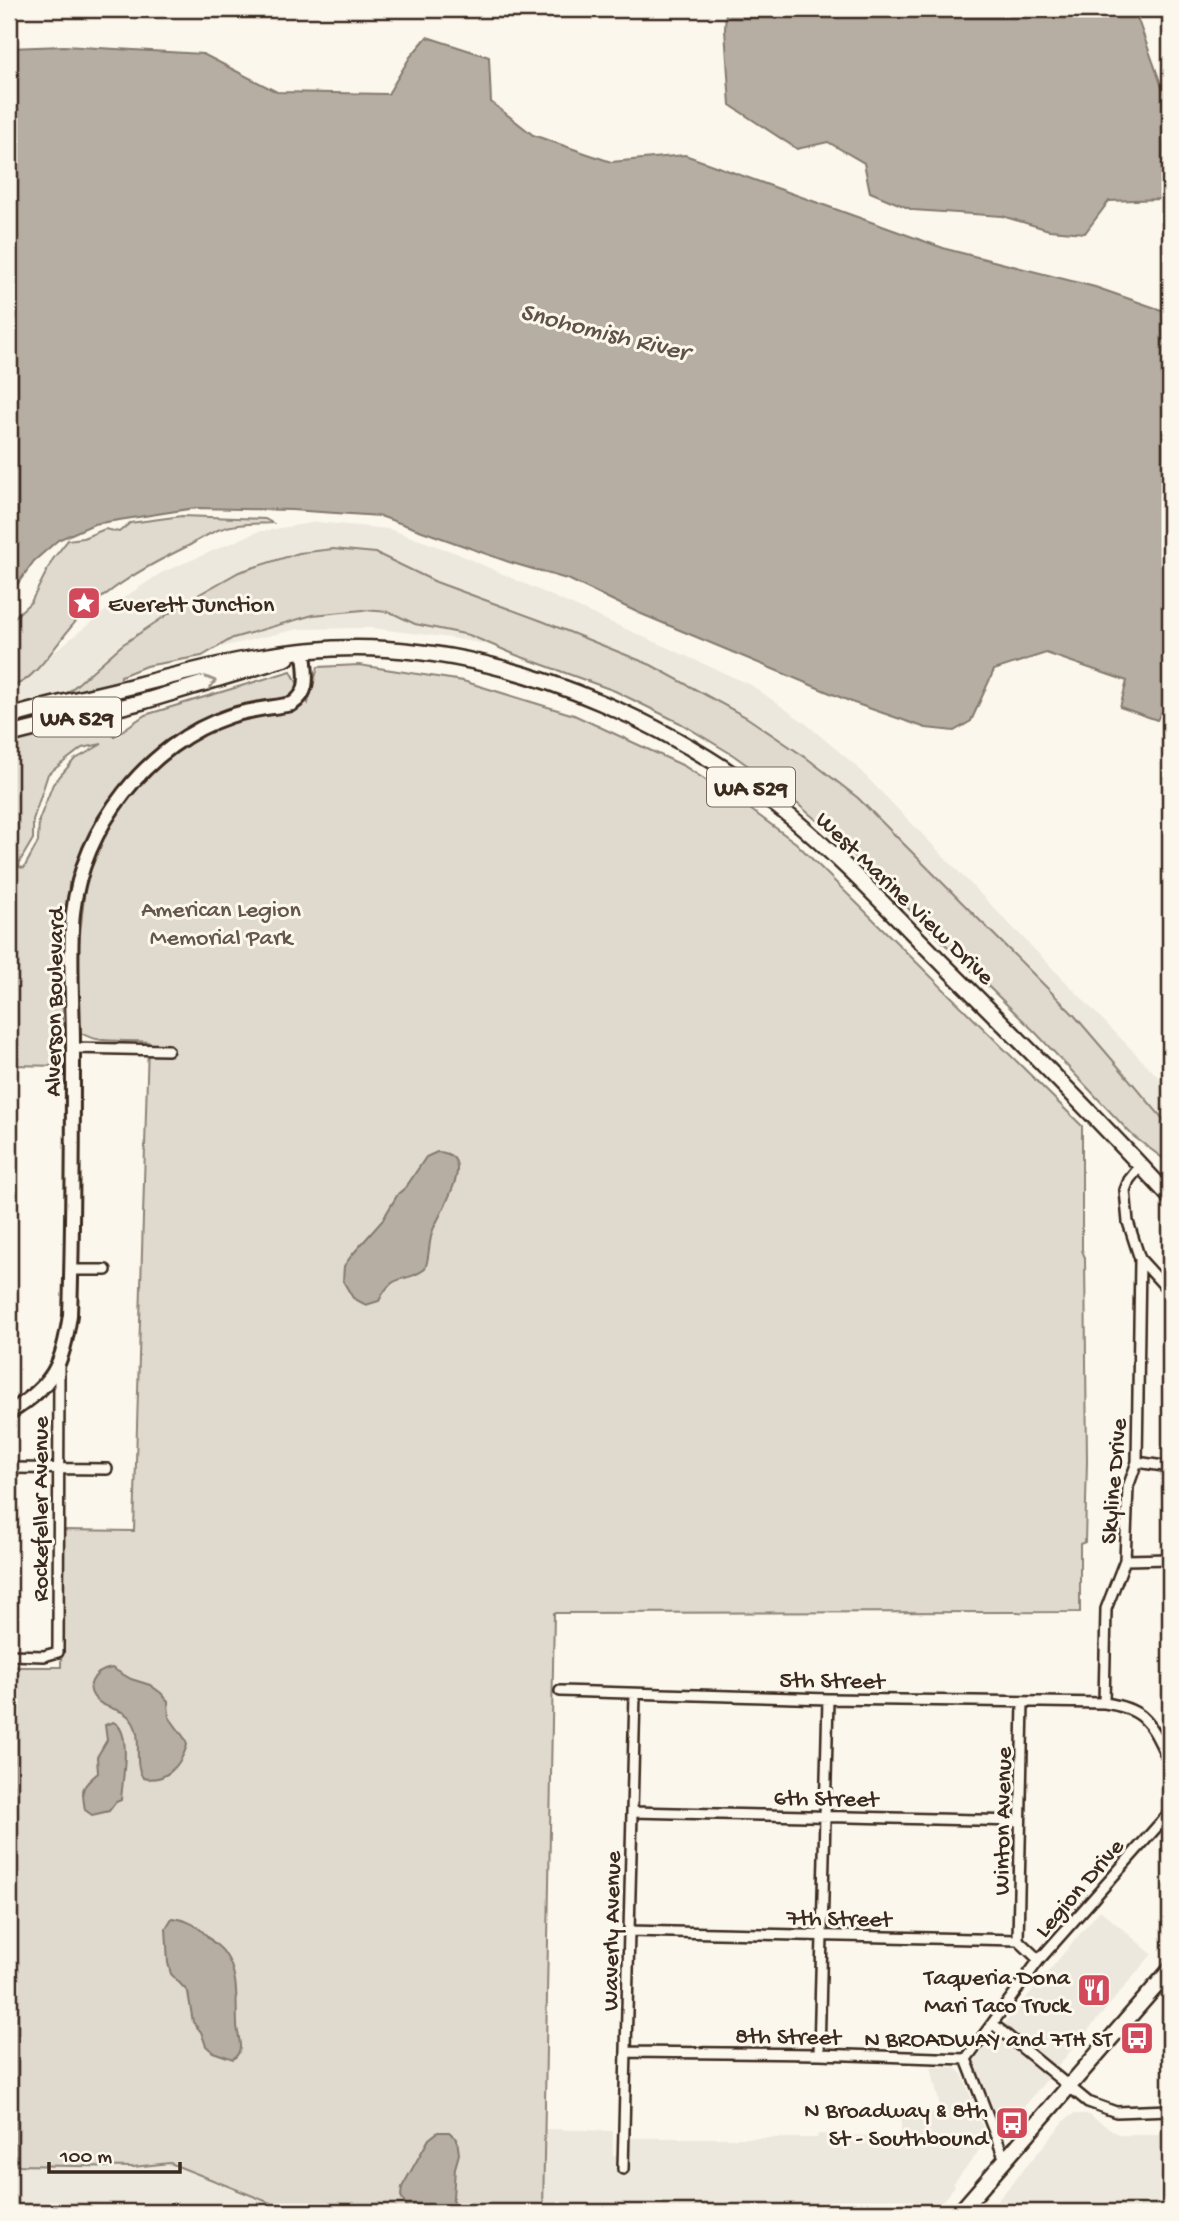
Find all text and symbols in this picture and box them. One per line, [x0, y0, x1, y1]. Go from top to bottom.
water label: Snohomish River [516, 298, 696, 371]
place icon: Everett Junction [65, 584, 103, 622]
place label: Everett Junction [108, 592, 275, 621]
one-way arrow [204, 675, 216, 690]
road number: WA 529 [33, 698, 121, 736]
road number: WA 529 [707, 768, 795, 806]
street label: West Marine View Drive [808, 806, 1000, 993]
park label: American Legion Memorial Park [141, 897, 301, 954]
street label: Alverson Boulevard [40, 905, 73, 1097]
street label: Rockefeller Avenue [28, 1416, 57, 1602]
street label: Skyline Drive [1096, 1417, 1135, 1545]
street label: 5th Street [779, 1667, 887, 1698]
street label: Winton Avenue [989, 1746, 1020, 1896]
street label: 6th Street [773, 1785, 881, 1816]
street label: Legion Drive [1030, 1833, 1132, 1945]
street label: Waverly Avenue [598, 1850, 629, 2011]
street label: 7th Street [785, 1905, 894, 1936]
place label: Taqueria Dona Mari Taco Truck [922, 1965, 1072, 2022]
restaurant icon: Taqueria Dona Mari Taco Truck [1075, 1971, 1113, 2009]
bus stop icon: N BROADWAY and 7TH ST [1118, 2019, 1156, 2057]
street label: 8th Street [735, 2023, 843, 2054]
place label: N BROADWAY and 7TH ST [864, 2027, 1114, 2056]
place label: N Broadway & 8th St - Southbound [804, 2098, 990, 2155]
bus stop icon: N Broadway & 8th St - Southbound [993, 2104, 1031, 2142]
scale bar [49, 2130, 180, 2174]
text: 100 m [59, 2146, 112, 2171]

